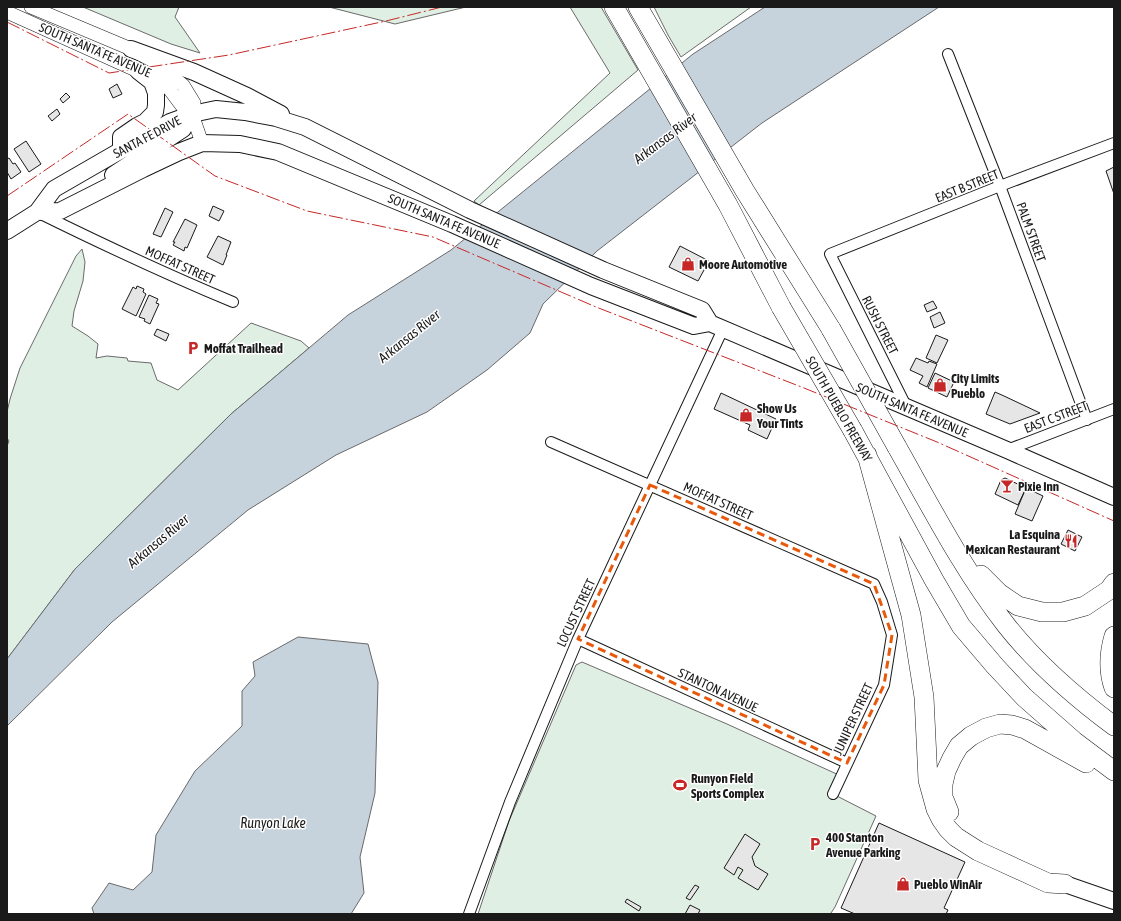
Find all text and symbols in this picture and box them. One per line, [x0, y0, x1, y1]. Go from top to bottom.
street label: SOUTH SANTA FE AVENUE [37, 20, 154, 81]
water label: Arkansas River [630, 109, 700, 168]
street label: SANTA FE DRIVE [111, 113, 184, 161]
street label: EAST B STREET [933, 166, 1001, 206]
street label: SOUTH SANTA FE AVENUE [386, 191, 503, 252]
street label: PALM STREET [1013, 200, 1049, 264]
street label: MOFFAT STREET [143, 243, 217, 287]
shop icon: Moore Automotive [680, 256, 696, 272]
place label: Moore Automotive [699, 257, 787, 272]
street label: RUSH STREET [859, 293, 901, 357]
water label: Arkansas River [374, 306, 444, 366]
parking icon: Moffat Trailhead [185, 340, 201, 356]
place label: Moffat Trailhead [204, 341, 283, 356]
street label: SOUTH PUEBLO FREEWAY [803, 354, 875, 465]
place label: City Limits Pueblo [951, 371, 1000, 401]
shop icon: City Limits Pueblo [932, 377, 948, 393]
street label: SOUTH SANTA FE AVENUE [854, 380, 971, 441]
street label: EAST C STREET [1022, 398, 1090, 436]
place label: Show Us Your Tints [756, 401, 803, 431]
shop icon: Show Us Your Tints [738, 407, 754, 423]
bar icon: Pixie Inn [999, 478, 1015, 494]
street label: MOFFAT STREET [681, 479, 755, 523]
place label: Pixie Inn [1018, 479, 1059, 494]
water label: Arkansas River [123, 510, 192, 572]
place label: La Esquina Mexican Restaurant [966, 527, 1060, 557]
restaurant icon: La Esquina Mexican Restaurant [1063, 533, 1079, 549]
street label: LOCUST STREET [554, 576, 598, 649]
street label: STANTON AVENUE [676, 665, 761, 715]
street label: JUNIPER STREET [830, 680, 876, 757]
place label: Runyon Field Sports Complex [691, 771, 765, 801]
sports icon: Runyon Field Sports Complex [672, 777, 688, 793]
water label: Runyon Lake [240, 815, 306, 831]
place label: 400 Stanton Avenue Parking [825, 830, 901, 860]
parking icon: 400 Stanton Avenue Parking [807, 836, 823, 852]
shop icon: Pueblo WinAir [895, 876, 911, 892]
place label: Pueblo WinAir [914, 877, 983, 892]

